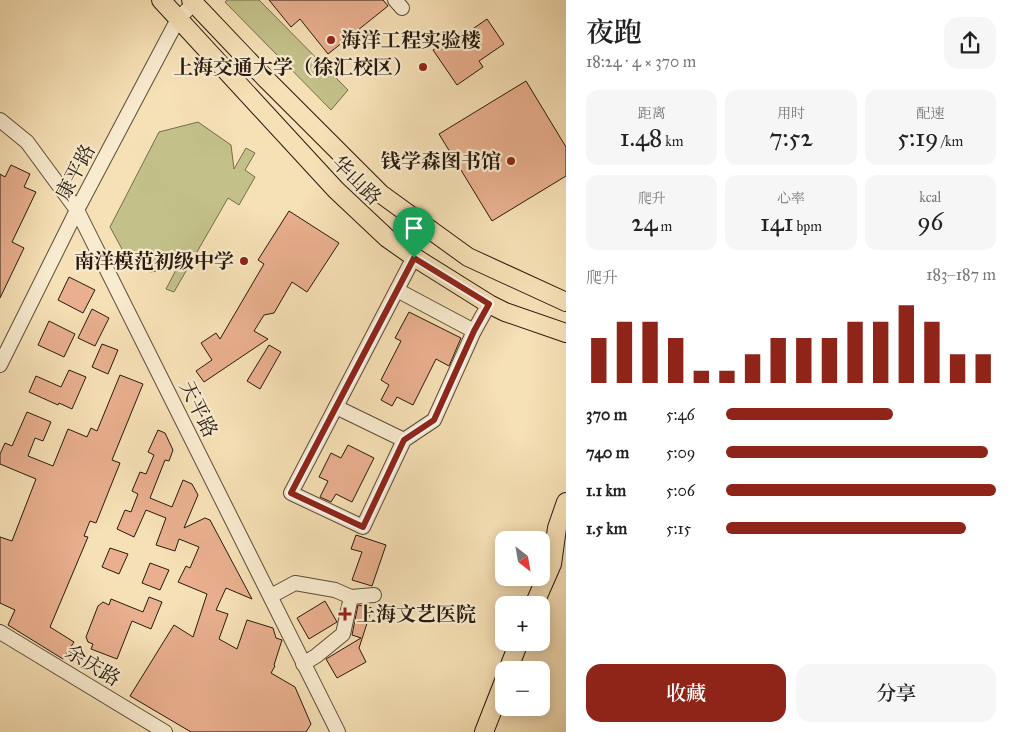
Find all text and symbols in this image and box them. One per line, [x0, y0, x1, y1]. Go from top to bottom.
text: 夜跑 [586, 15, 642, 50]
button: share [944, 17, 996, 69]
place label: 海洋工程实验楼 [341, 28, 481, 52]
marker: 海洋工程实验楼 [325, 34, 337, 46]
text: 18:24 · 4 × 370 m [586, 52, 696, 71]
place label: 上海交通大学（徐汇校区） [173, 55, 413, 79]
marker: 上海交通大学（徐汇校区） [417, 61, 429, 73]
text: 距离 [638, 105, 666, 122]
text: 用时 [777, 105, 805, 122]
text: 配速 [916, 105, 944, 122]
text: 1.48 [620, 122, 662, 153]
text: 7:52 [769, 122, 813, 153]
text: 5:19 [897, 122, 938, 153]
text: km [662, 133, 684, 150]
text: /km [938, 133, 963, 150]
street label: 康平路 [50, 140, 100, 204]
place label: 钱学森图书馆 [381, 149, 501, 173]
street label: 华山路 [327, 150, 387, 210]
marker: 钱学森图书馆 [505, 155, 517, 167]
text: kcal [919, 189, 941, 206]
text: 爬升 [638, 190, 666, 207]
text: 心率 [777, 190, 805, 207]
text: 96 [917, 206, 943, 237]
pin [393, 207, 435, 258]
text: 24 [631, 207, 657, 238]
text: 141 [760, 207, 794, 238]
icon: arrive [400, 214, 428, 242]
text: m [657, 218, 672, 235]
text: bpm [794, 218, 822, 235]
place label: 南洋模范初级中学 [74, 249, 234, 273]
marker: 南洋模范初级中学 [238, 255, 250, 267]
text: 183–187 m [926, 265, 996, 284]
text: 爬升 [586, 268, 618, 287]
street label: 天平路 [175, 377, 223, 441]
text: 370 m [586, 405, 627, 424]
text: 5:46 [666, 405, 695, 424]
text: 740 m [586, 443, 629, 462]
text: 5:09 [666, 443, 695, 462]
text: 1.1 km [586, 481, 626, 500]
text: 5:06 [666, 481, 695, 500]
text: 1.5 km [586, 519, 627, 538]
text: 5:15 [666, 519, 691, 538]
north arrow [495, 531, 550, 586]
map controls [495, 531, 550, 716]
button: + [495, 596, 550, 651]
place label: 上海文艺医院 [356, 602, 476, 626]
marker: 上海文艺医院 [338, 607, 352, 621]
street label: 余庆路 [61, 639, 125, 691]
button: − [495, 661, 550, 716]
button: 收藏 [586, 664, 786, 722]
button: 分享 [796, 664, 996, 722]

